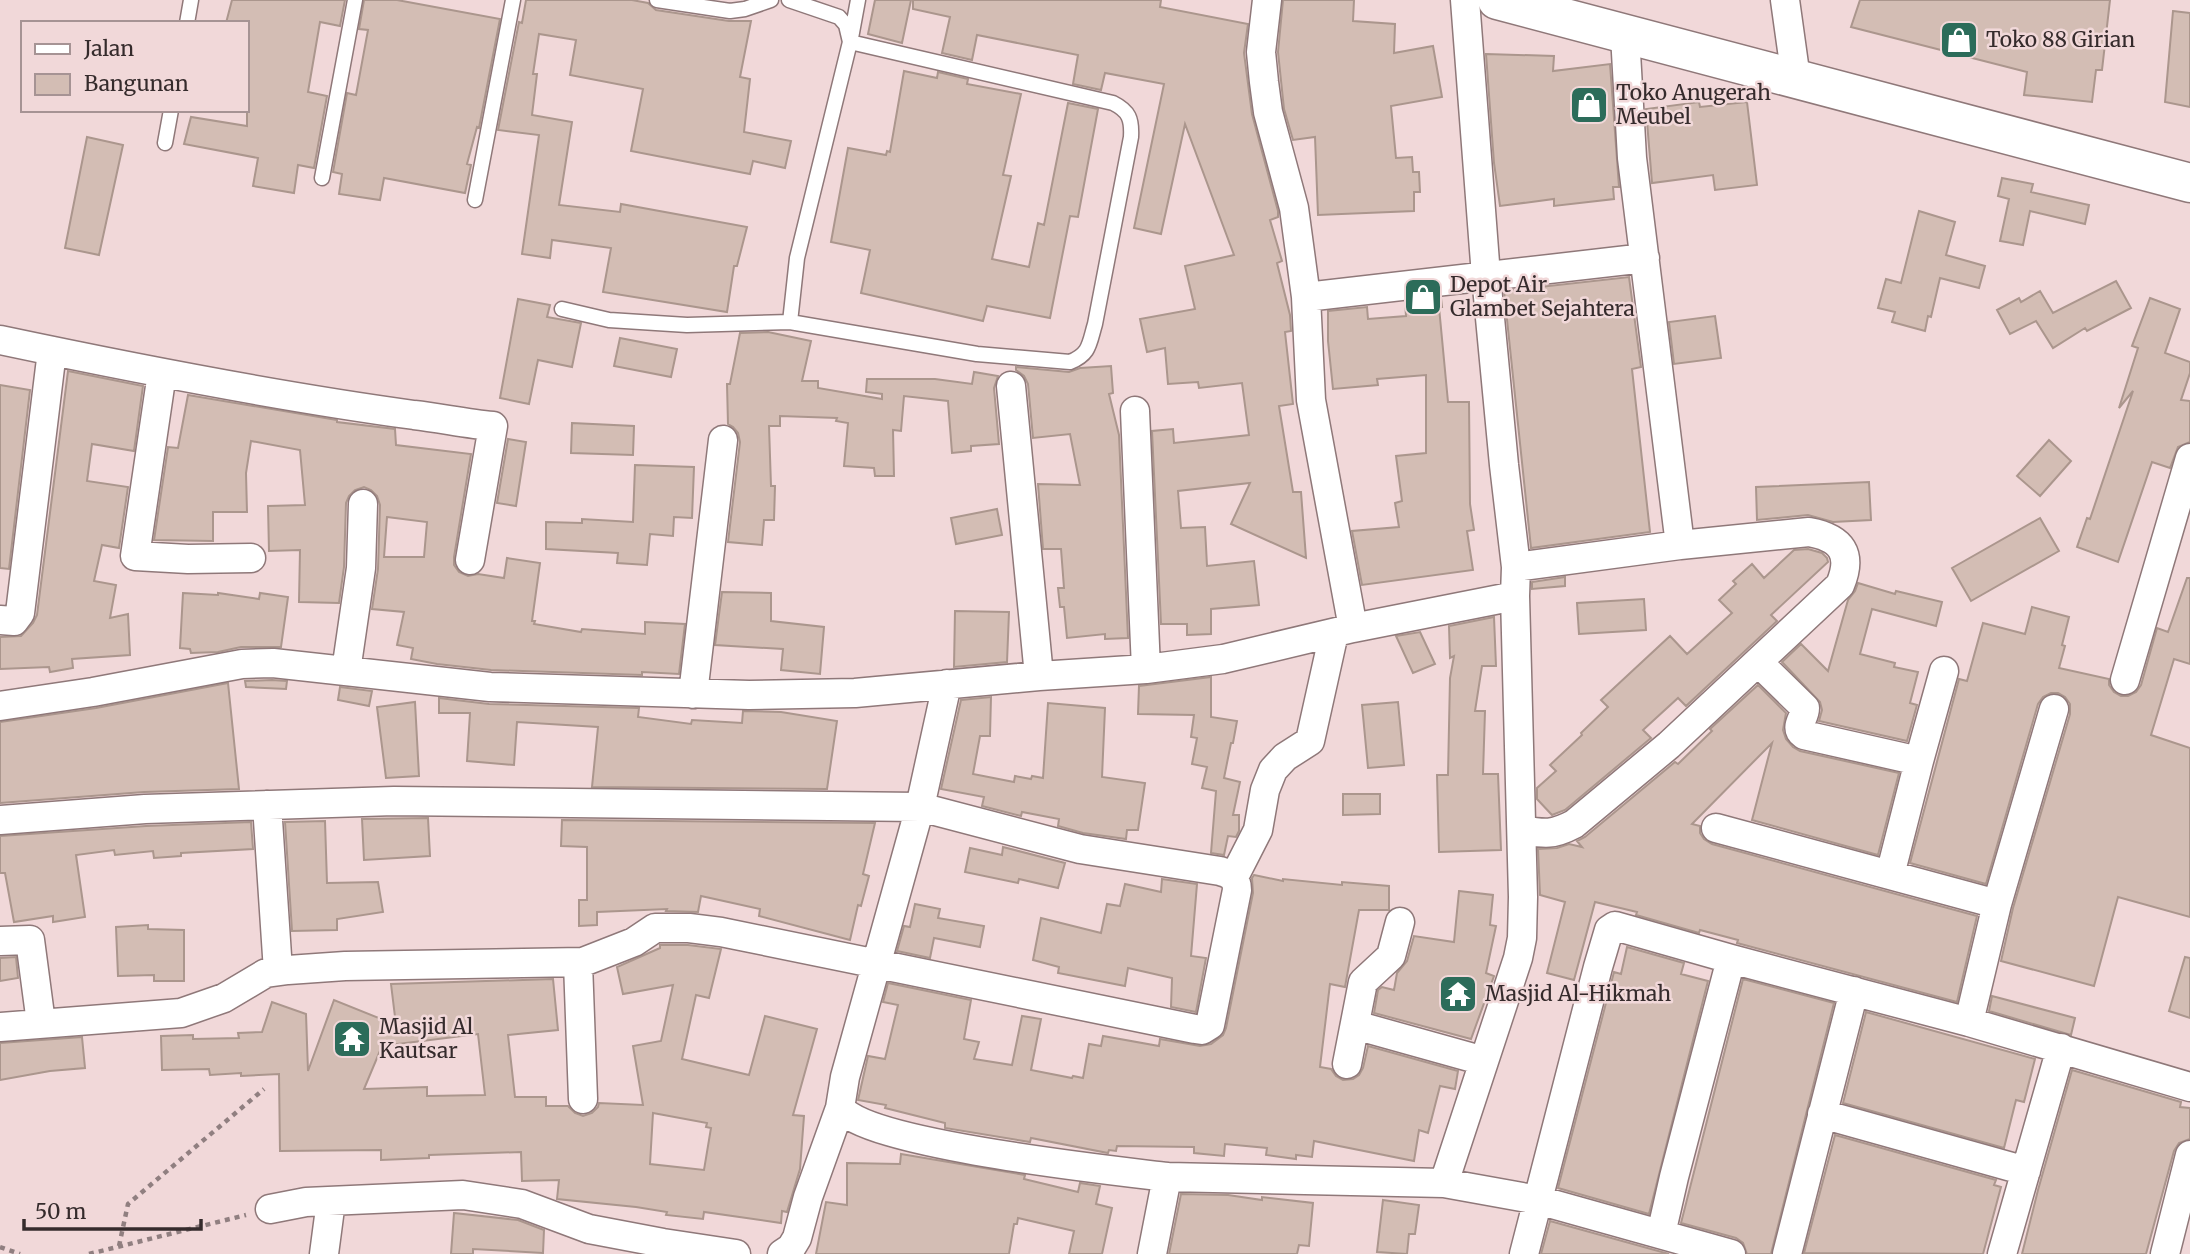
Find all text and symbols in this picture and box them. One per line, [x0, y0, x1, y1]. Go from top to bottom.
shop icon: Toko 88 Girian [1938, 19, 1980, 61]
legend [21, 21, 248, 112]
place label: Toko 88 Girian [1986, 26, 2135, 53]
text: Jalan [83, 35, 134, 62]
text: Bangunan [84, 70, 189, 97]
place label: Toko Anugerah Meubel [1616, 79, 1771, 130]
shop icon: Toko Anugerah Meubel [1568, 84, 1610, 126]
place label: Depot Air Glambet Sejahtera [1450, 271, 1635, 322]
shop icon: Depot Air Glambet Sejahtera [1402, 276, 1444, 318]
temple icon: Masjid Al-Hikmah [1437, 973, 1479, 1015]
place label: Masjid Al-Hikmah [1485, 980, 1671, 1007]
place label: Masjid Al Kautsar [379, 1013, 474, 1064]
temple icon: Masjid Al Kautsar [331, 1018, 373, 1060]
scale bar [24, 1188, 201, 1232]
text: 50 m [35, 1198, 86, 1225]

